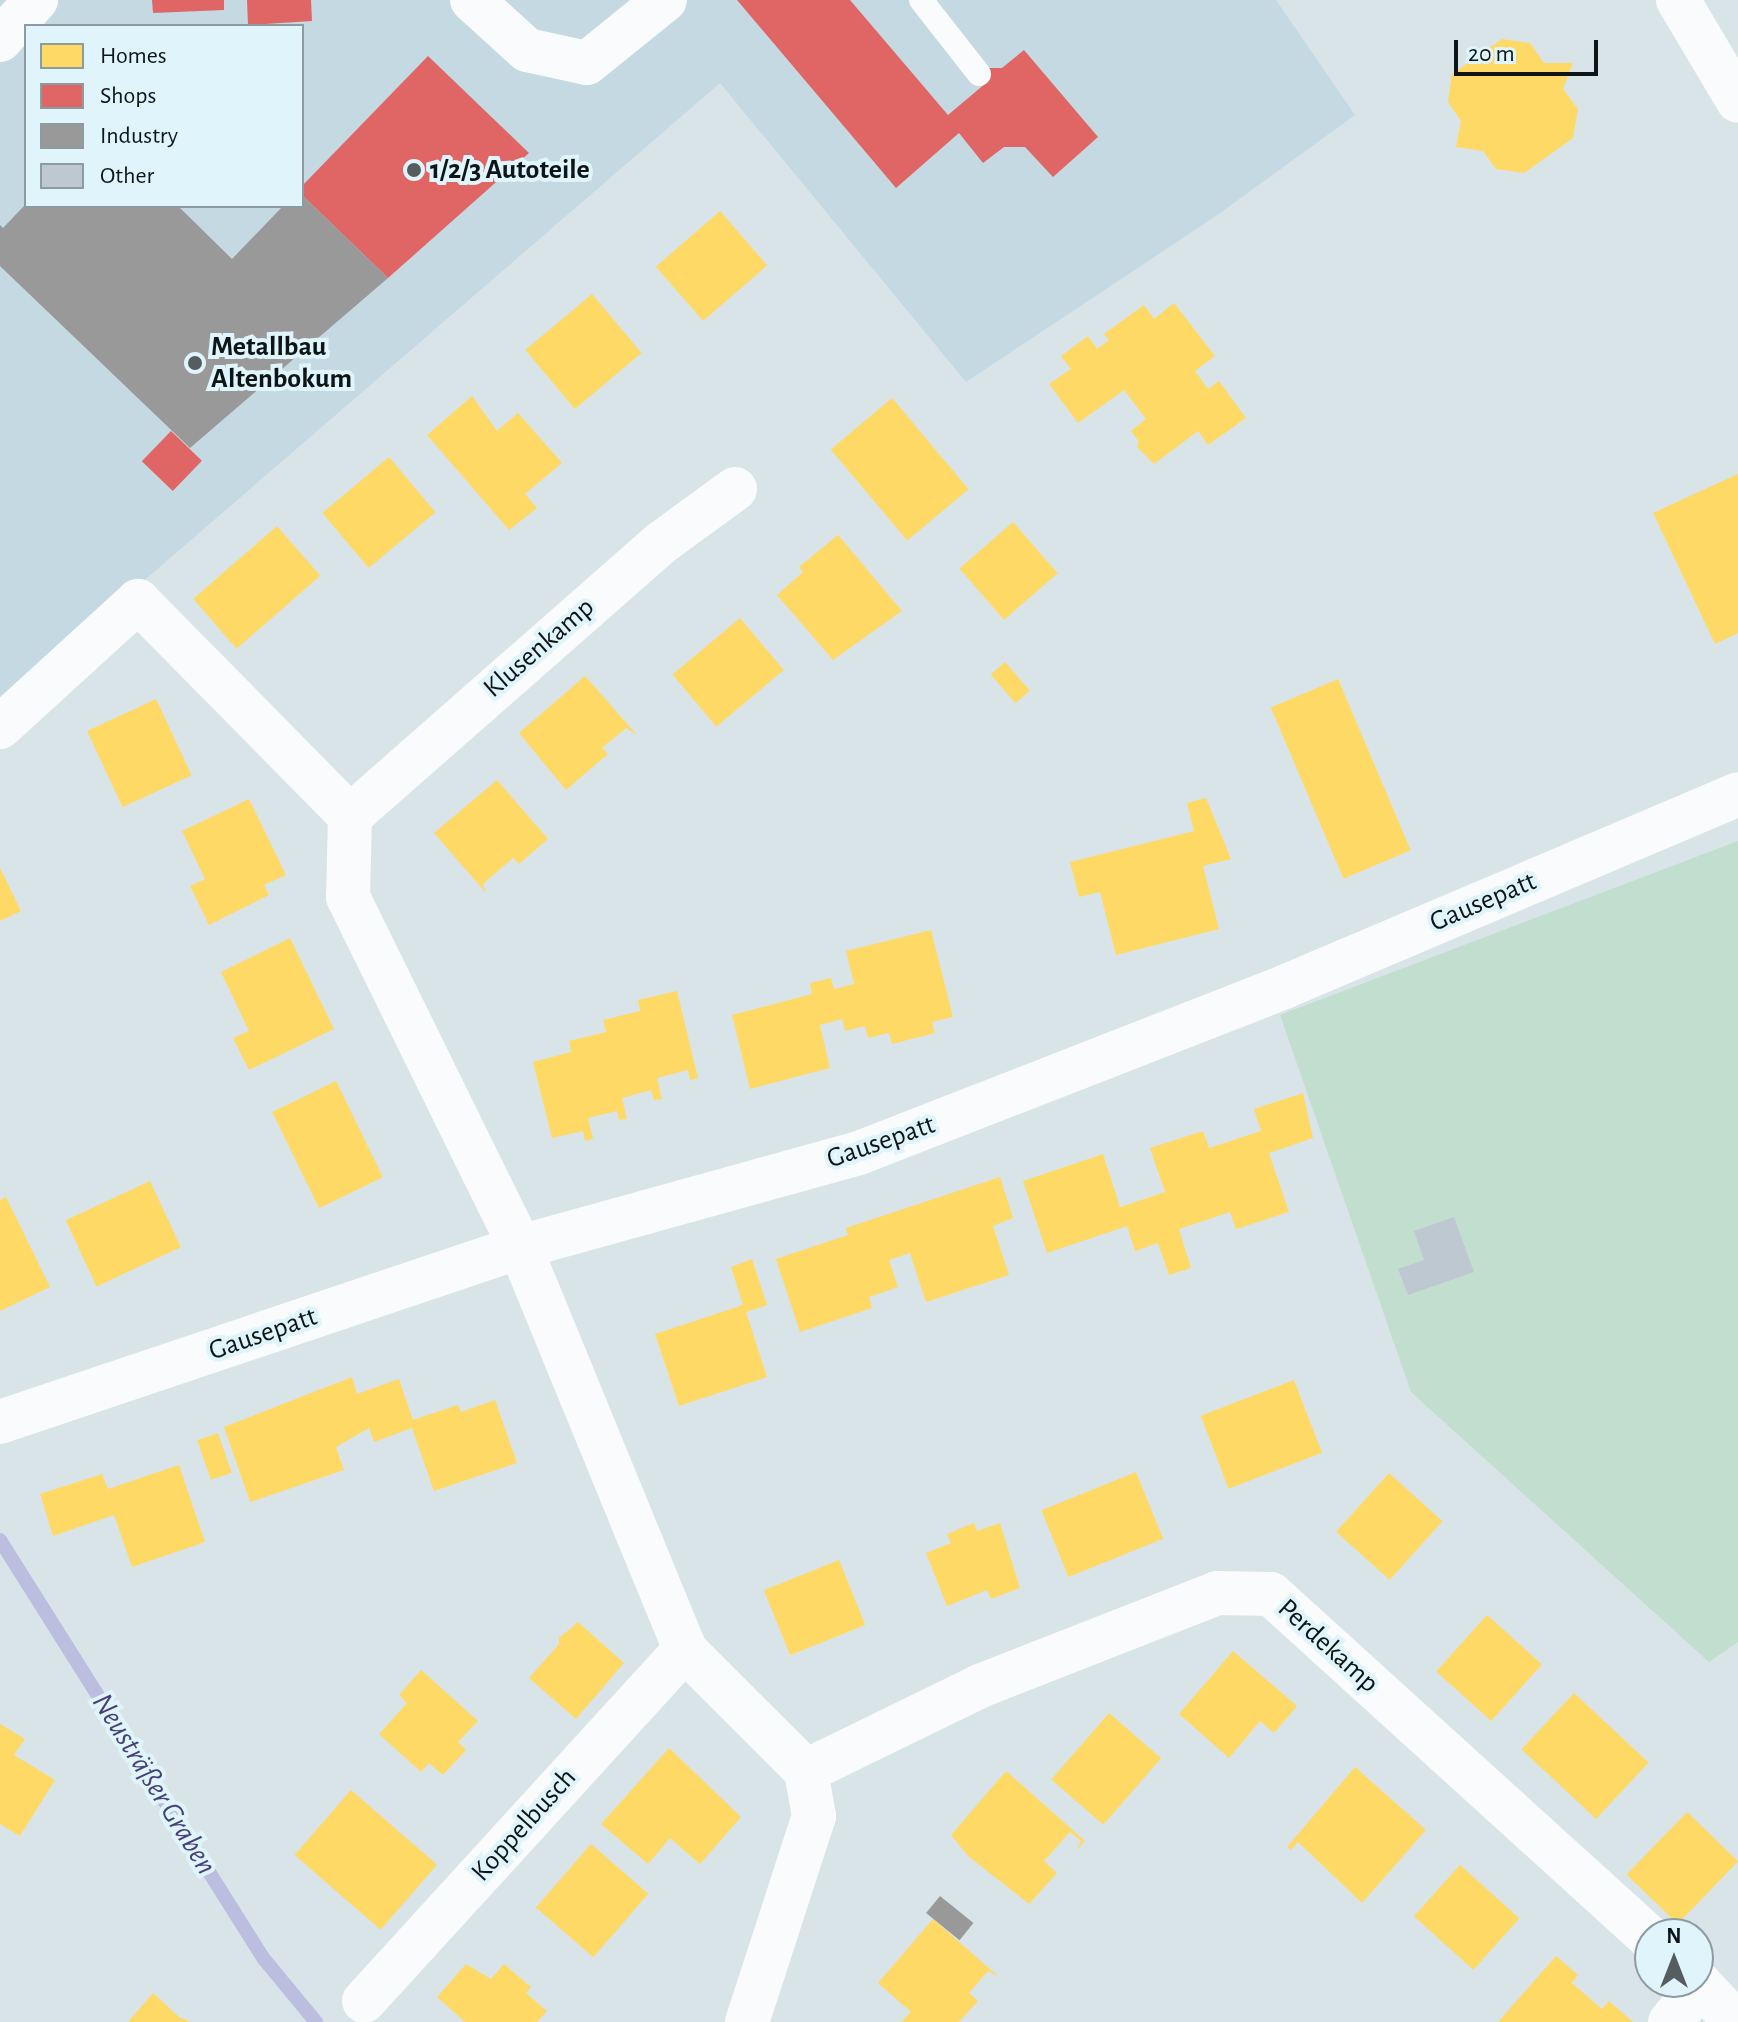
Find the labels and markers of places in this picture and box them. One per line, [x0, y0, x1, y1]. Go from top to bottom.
place label: 1/2/3 Autoteile [430, 153, 590, 187]
marker: 1/2/3 Autoteile [405, 161, 423, 179]
place label: Metallbau Altenbokum [211, 330, 352, 396]
marker: Metallbau Altenbokum [186, 354, 204, 372]

